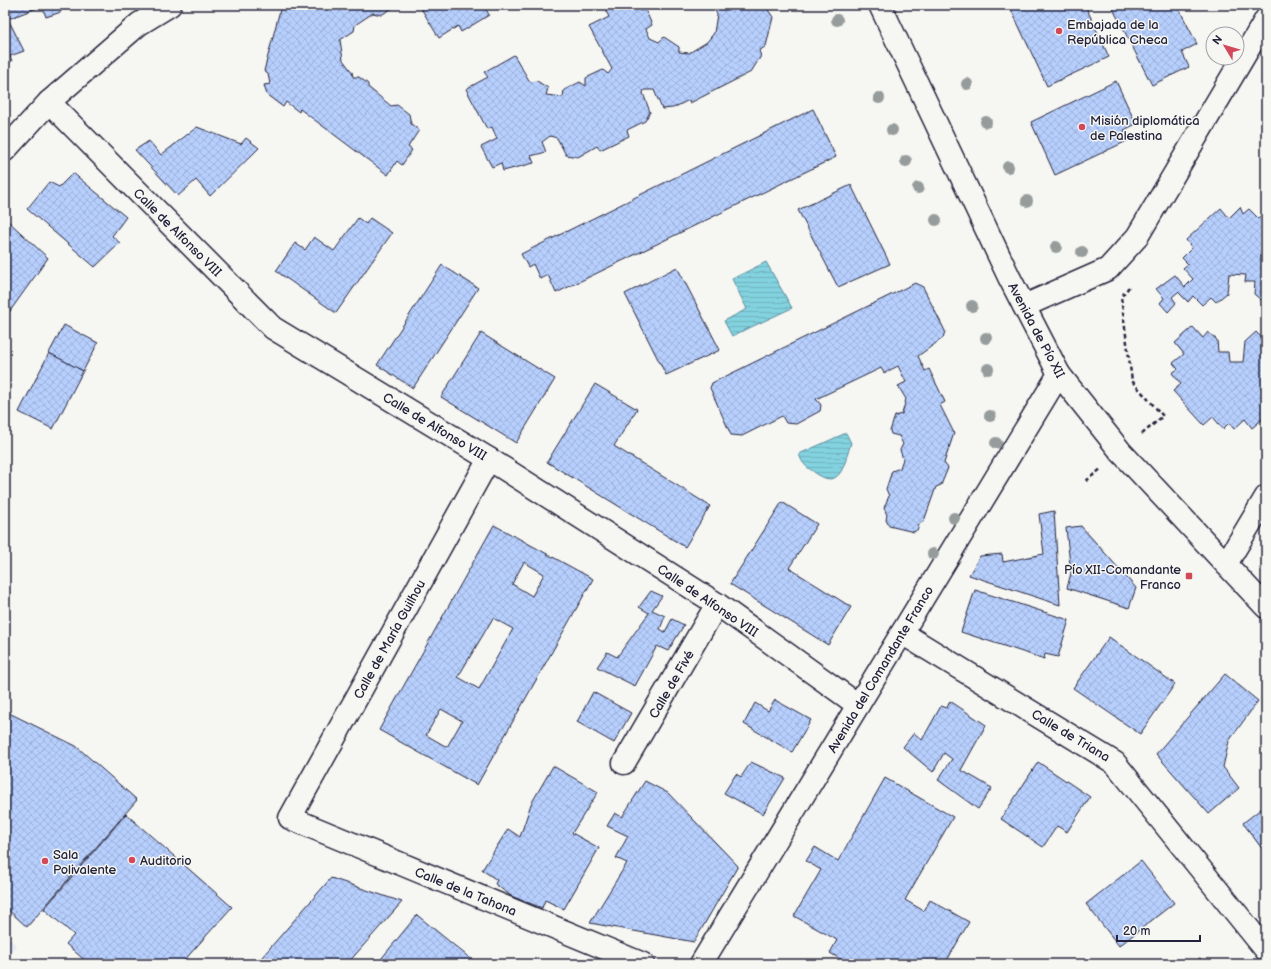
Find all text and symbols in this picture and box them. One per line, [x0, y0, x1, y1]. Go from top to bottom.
place label: Embajada de la República Checa [1067, 17, 1168, 48]
marker: Embajada de la República Checa [1054, 26, 1064, 36]
north arrow [1205, 26, 1245, 66]
text: N [1210, 33, 1225, 47]
place label: Misión diplomática de Palestina [1090, 113, 1200, 144]
marker: Misión diplomática de Palestina [1077, 122, 1087, 132]
street label: Calle de Alfonso VIII [130, 185, 225, 280]
street label: Avenida de Pío XII [1004, 280, 1068, 381]
street label: Calle de Alfonso VIII [380, 390, 489, 464]
street label: Calle de Alfonso VIII [654, 561, 761, 641]
place label: Pío XII-Comandante Franco [1064, 562, 1181, 593]
marker: Pío XII-Comandante Franco [1184, 571, 1194, 581]
street label: Calle de María Guilhou [350, 577, 429, 702]
street label: Avenida del Comandante Franco [825, 583, 937, 756]
street label: Calle de Fivé [646, 647, 698, 722]
street label: Calle de Triana [1028, 706, 1113, 766]
place label: Sala Polivalente [53, 847, 116, 878]
place label: Auditorio [140, 853, 192, 869]
marker: Auditorio [127, 855, 137, 865]
marker: Sala Polivalente [40, 856, 50, 866]
street label: Calle de la Tahona [412, 864, 519, 920]
scale bar [1117, 917, 1200, 943]
text: 20 m [1123, 924, 1150, 939]

